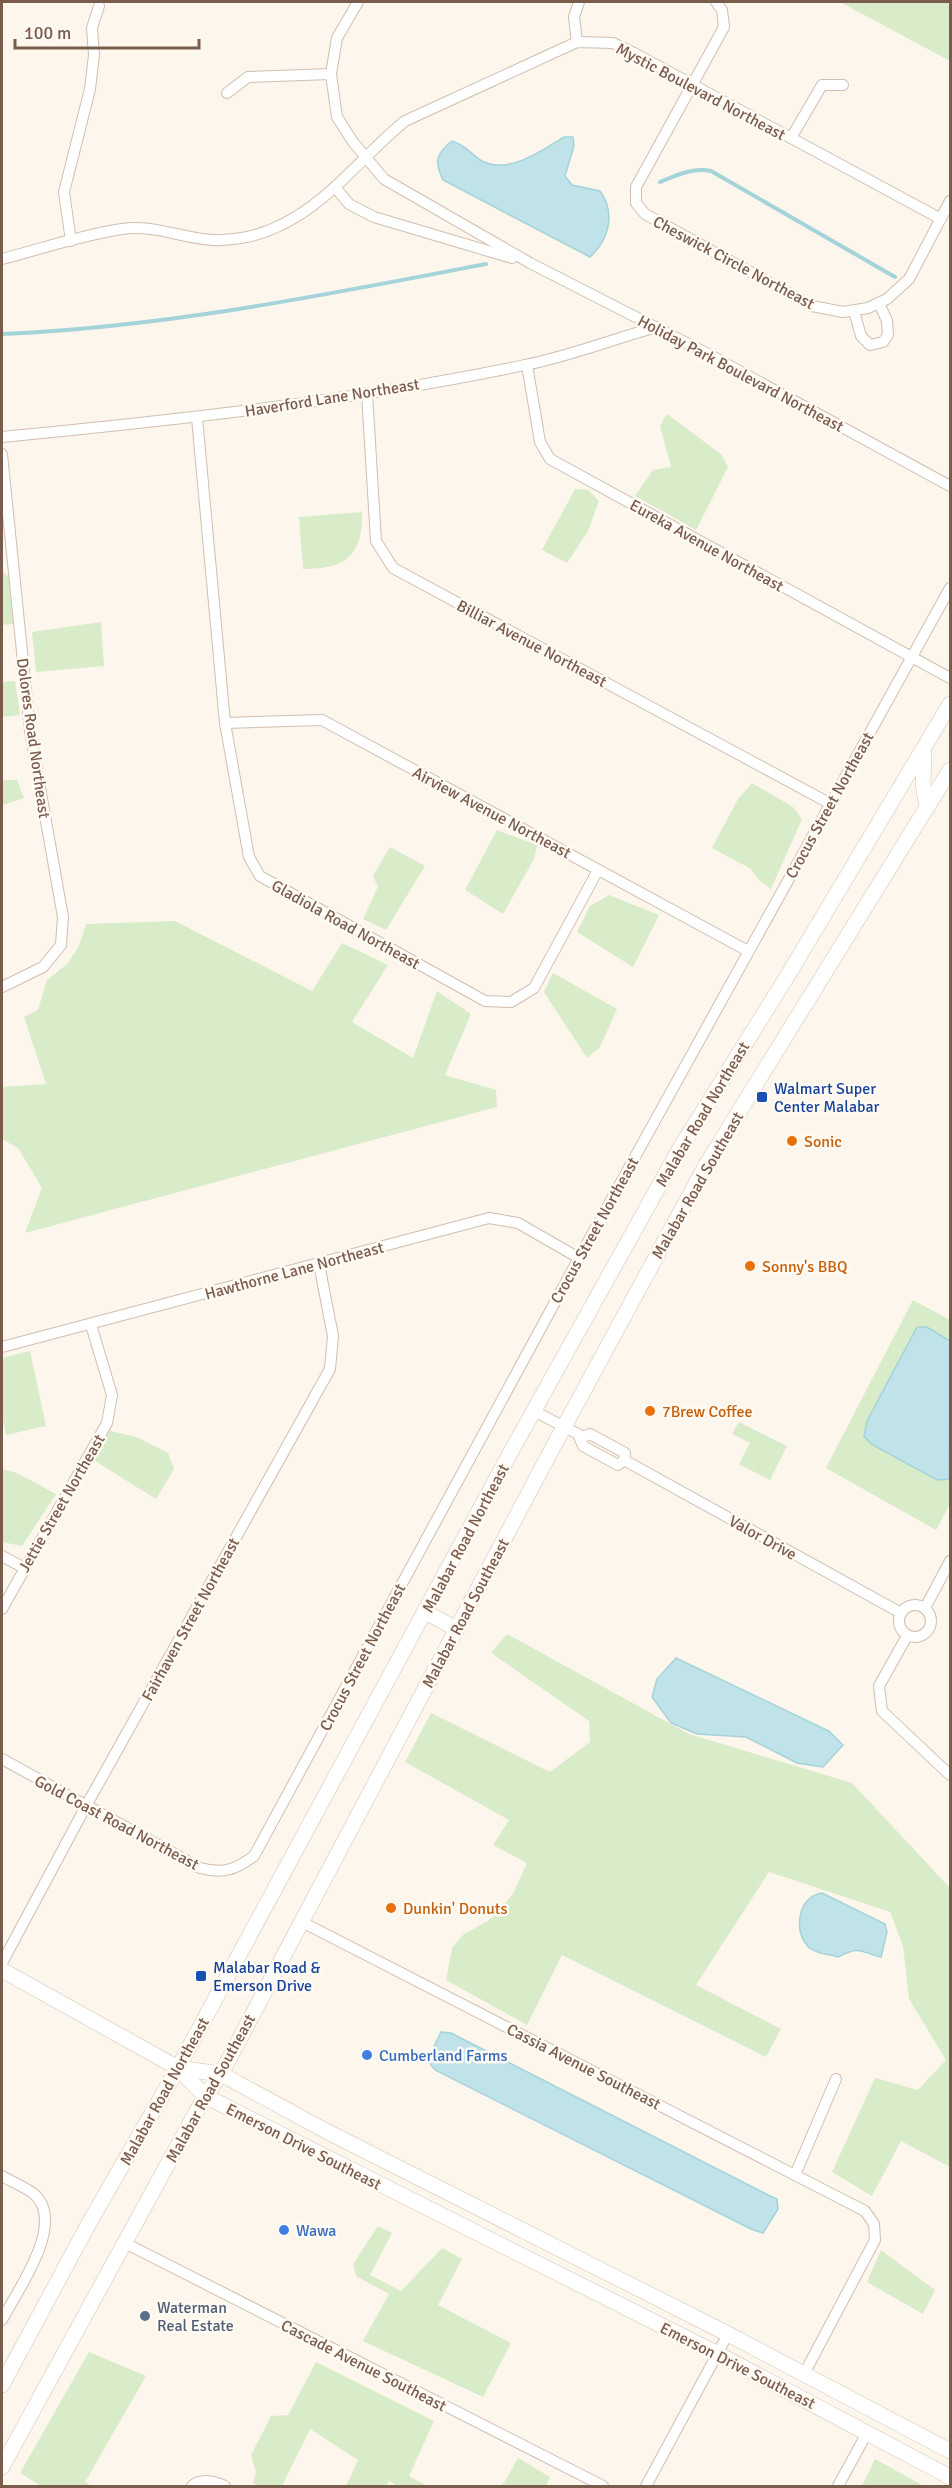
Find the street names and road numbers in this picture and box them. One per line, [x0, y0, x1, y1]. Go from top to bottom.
street label: Mystic Boulevard Northeast [612, 39, 789, 145]
street label: Cheswick Circle Northeast [649, 212, 818, 314]
street label: Holiday Park Boulevard Northeast [634, 311, 847, 437]
street label: Haverford Lane Northeast [243, 374, 421, 422]
street label: Eureka Avenue Northeast [626, 495, 787, 597]
street label: Billiar Avenue Northeast [453, 596, 610, 692]
street label: Dolores Road Northeast [12, 657, 54, 820]
street label: Crocus Street Northeast [781, 729, 879, 882]
street label: Airview Avenue Northeast [409, 763, 575, 863]
street label: Gladiola Road Northeast [268, 876, 424, 974]
street label: Malabar Road Northeast [652, 1038, 754, 1191]
street label: Malabar Road Southeast [648, 1108, 748, 1263]
street label: Crocus Street Northeast [546, 1154, 644, 1307]
street label: Hawthorne Lane Northeast [203, 1237, 386, 1304]
street label: Jettie Street Northeast [14, 1431, 110, 1576]
street label: Malabar Road Northeast [418, 1460, 514, 1616]
street label: Valor Drive [725, 1511, 800, 1565]
street label: Fairhaven Street Northeast [138, 1534, 244, 1705]
street label: Malabar Road Southeast [418, 1535, 514, 1692]
street label: Crocus Street Northeast [316, 1580, 410, 1735]
street label: Gold Coast Road Northeast [31, 1771, 203, 1875]
street label: Malabar Road Southeast [162, 2010, 260, 2166]
street label: Malabar Road Northeast [116, 2014, 214, 2169]
street label: Cassia Avenue Southeast [503, 2019, 664, 2115]
street label: Emerson Drive Southeast [223, 2099, 385, 2195]
street label: Cascade Avenue Southeast [278, 2315, 450, 2416]
street label: Emerson Drive Southeast [657, 2318, 819, 2414]

